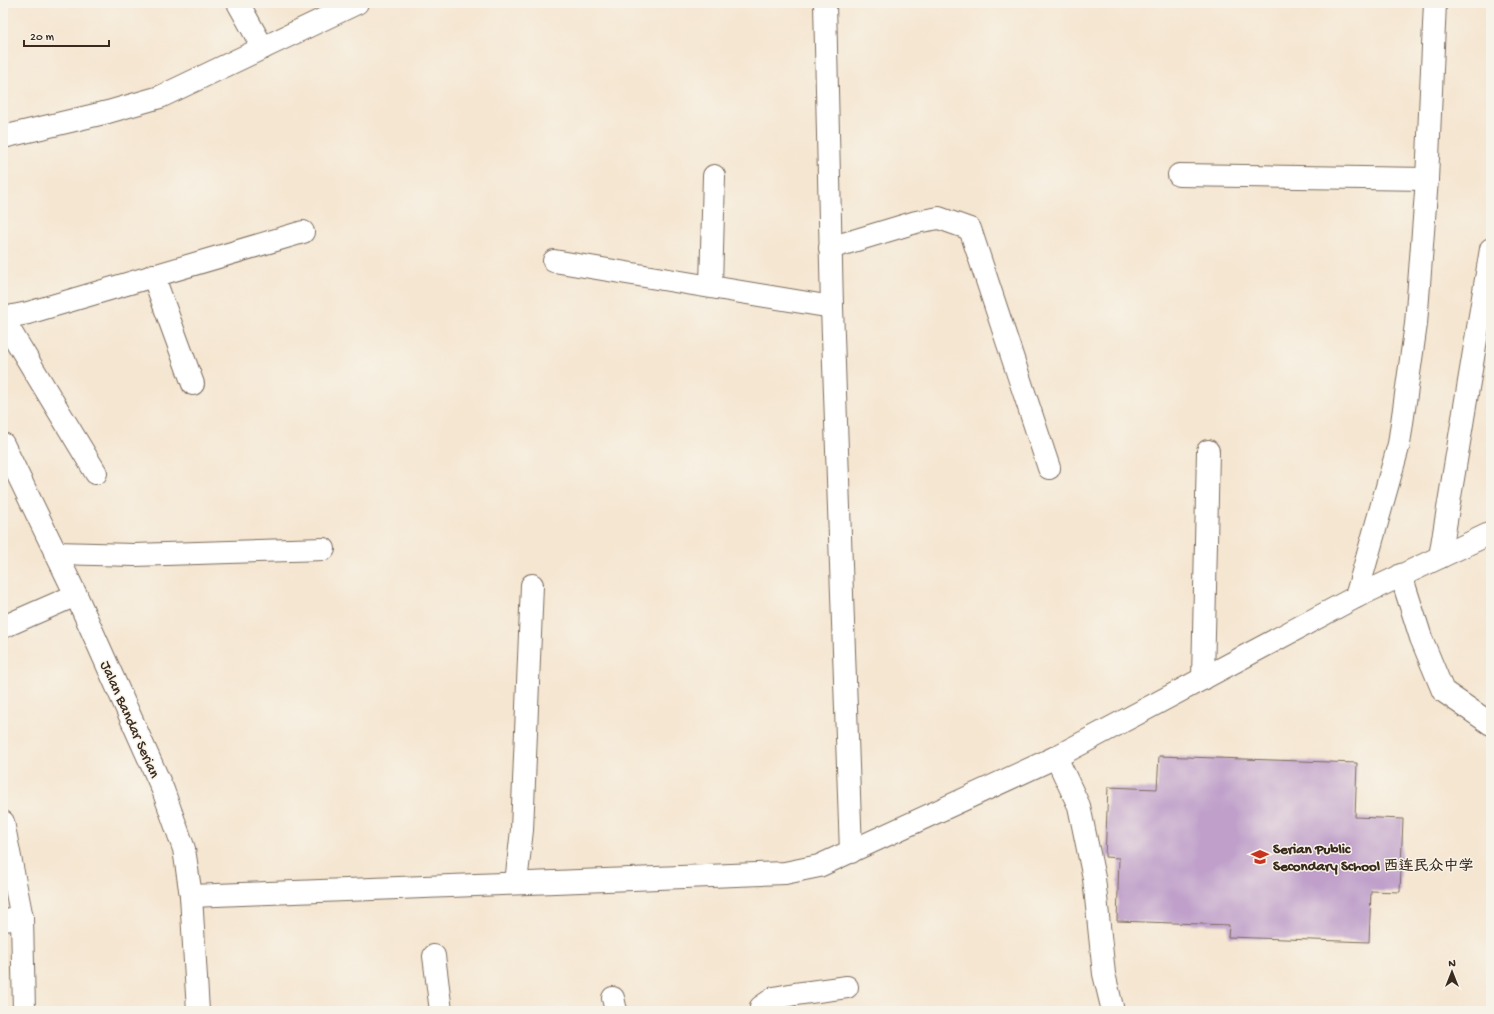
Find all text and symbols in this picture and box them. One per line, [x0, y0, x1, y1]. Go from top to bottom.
scale bar [24, 22, 109, 48]
text: 20 m [30, 31, 55, 45]
street label: Jalan Bandar Serian [95, 658, 163, 781]
place label: Serian Public Secondary School 西连民众中学 [1273, 841, 1474, 876]
school or university icon: Serian Public Secondary School 西连民众中学 [1250, 847, 1270, 867]
north arrow [1432, 952, 1472, 992]
text: N [1448, 958, 1456, 970]

